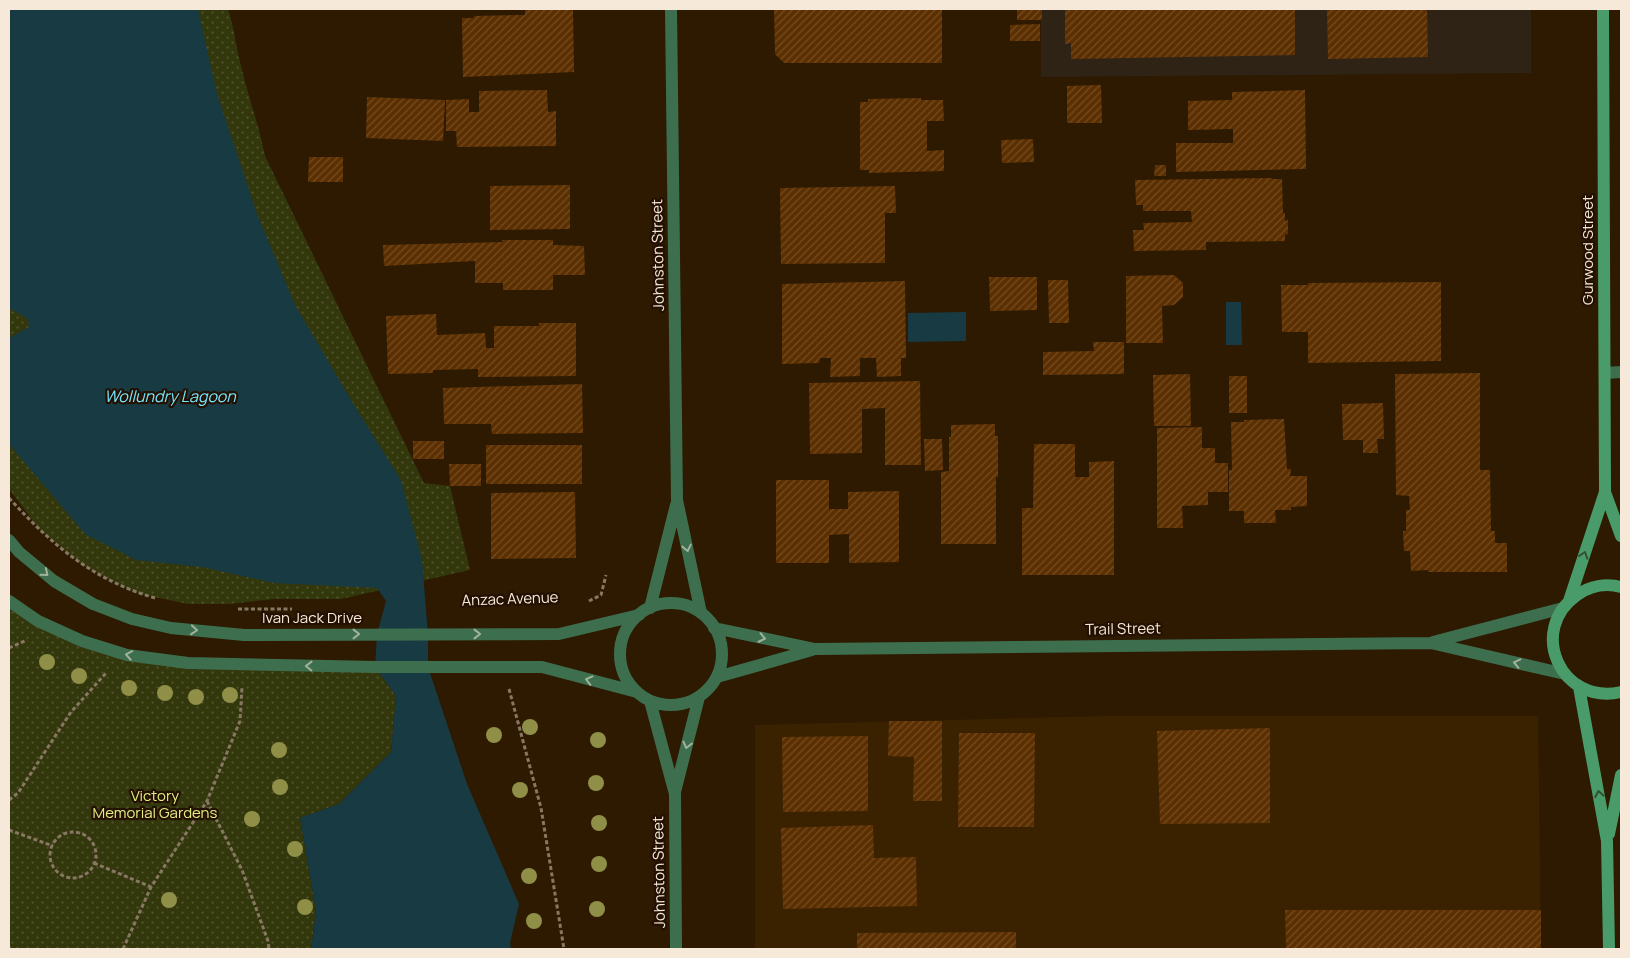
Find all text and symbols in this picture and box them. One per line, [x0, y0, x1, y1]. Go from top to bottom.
street label: Gurwood Street [1577, 195, 1598, 305]
street label: Johnston Street [646, 199, 669, 311]
water label: Wollundry Lagoon [104, 385, 236, 407]
one-way arrow [681, 543, 692, 552]
one-way arrow [1578, 551, 1588, 559]
one-way arrow [39, 568, 48, 577]
street label: Anzac Avenue [461, 586, 559, 611]
street label: Ivan Jack Drive [262, 607, 362, 628]
street label: Trail Street [1085, 617, 1161, 640]
one-way arrow [190, 625, 198, 636]
one-way arrow [353, 629, 361, 639]
one-way arrow [474, 629, 481, 639]
one-way arrow [758, 632, 766, 643]
one-way arrow [125, 650, 134, 660]
one-way arrow [1513, 658, 1522, 669]
one-way arrow [304, 660, 312, 671]
one-way arrow [586, 675, 594, 685]
one-way arrow [683, 740, 693, 748]
park label: Victory Memorial Gardens [93, 785, 218, 823]
one-way arrow [1594, 789, 1604, 798]
street label: Johnston Street [647, 816, 670, 928]

